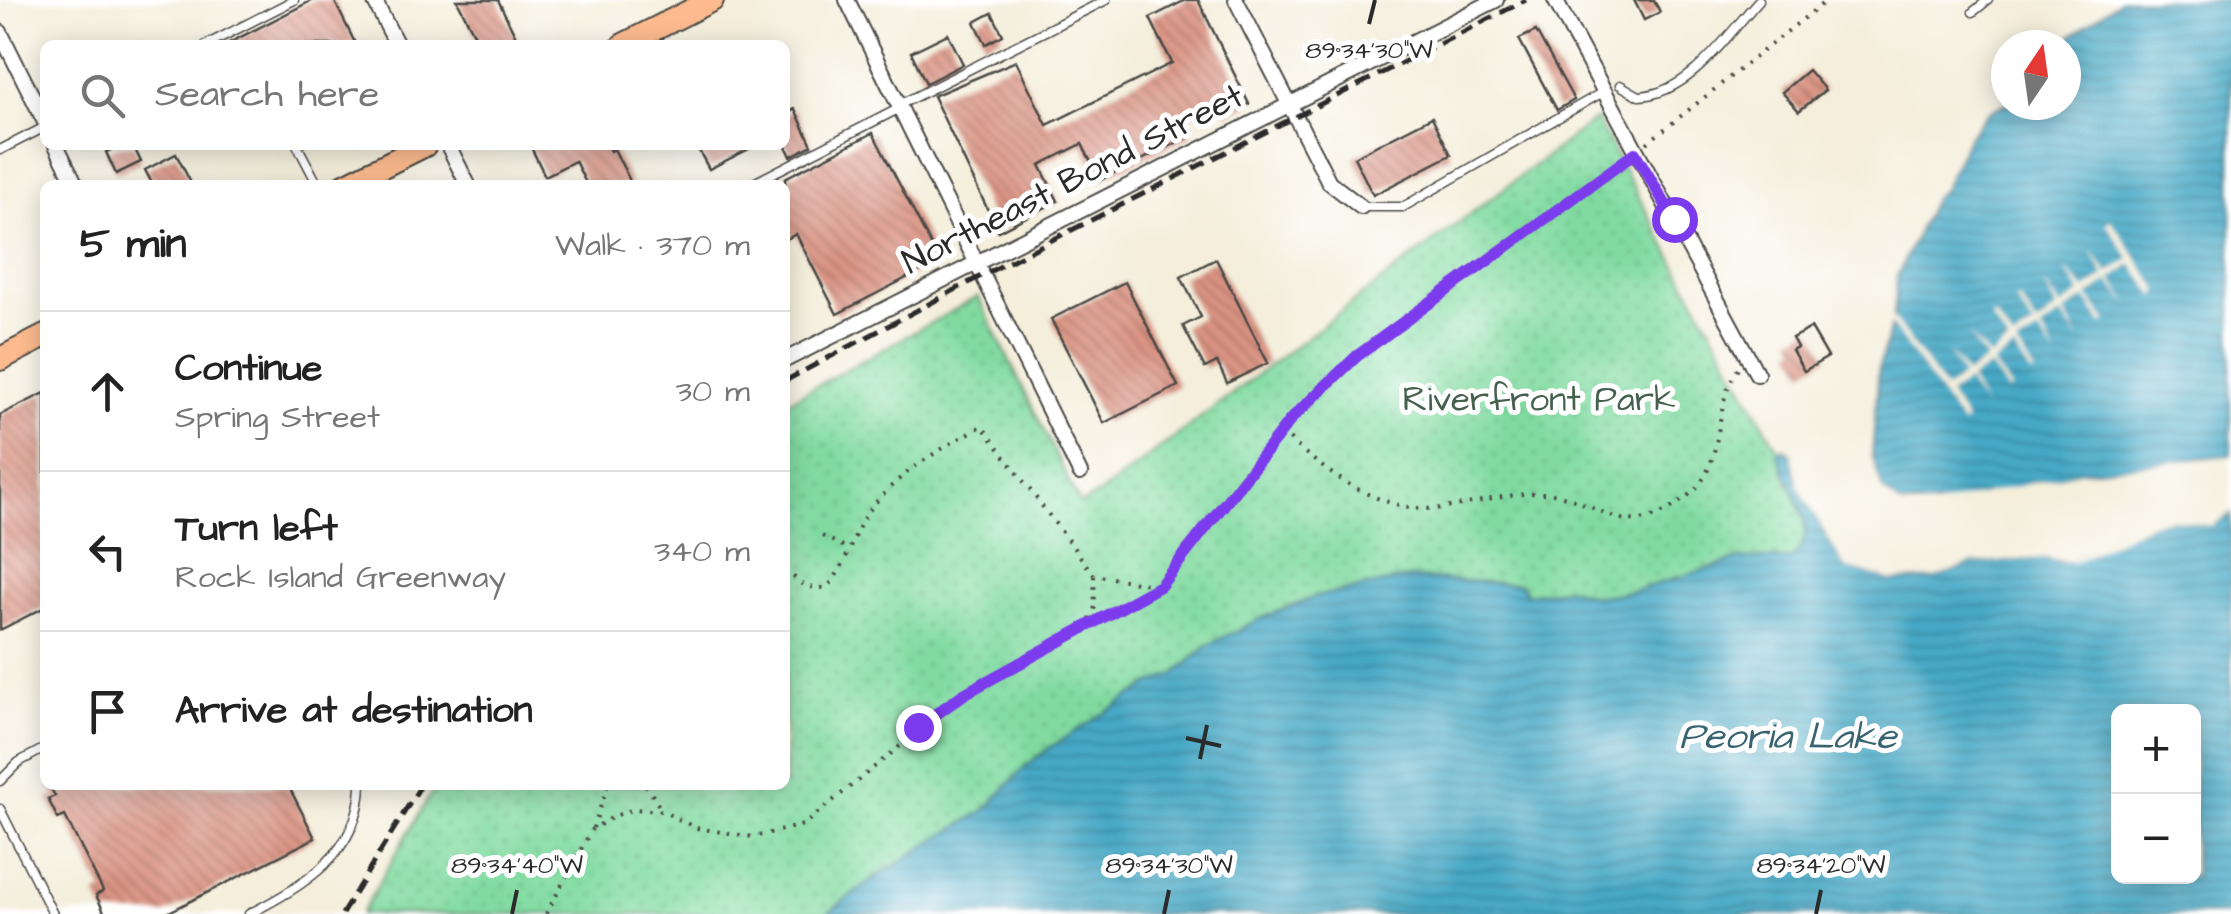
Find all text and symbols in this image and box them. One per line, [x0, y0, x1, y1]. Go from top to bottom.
north arrow [1991, 30, 2081, 120]
text: 89°34'30"W [1305, 33, 1433, 68]
search box [40, 40, 790, 150]
icon: search [75, 68, 130, 123]
text: Search here [155, 69, 379, 121]
street label: Northeast Bond Street [894, 72, 1252, 286]
route start [1652, 197, 1698, 243]
text: 5 min [80, 216, 187, 274]
text: Walk · 370 m [555, 223, 750, 268]
text: Continue [175, 343, 322, 395]
icon: ahead [80, 364, 135, 419]
text: 30 m [676, 369, 750, 414]
park label: Riverfront Park [1402, 375, 1676, 424]
text: Spring Street [175, 395, 380, 440]
text: Turn left [175, 503, 338, 555]
icon: left [80, 524, 135, 579]
text: 340 m [654, 529, 750, 574]
text: Rock Island Greenway [175, 555, 506, 600]
icon: arrive [80, 684, 135, 739]
text: Arrive at destination [175, 685, 532, 737]
map controls [2111, 704, 2201, 884]
button: + [2111, 704, 2201, 794]
route end [896, 705, 942, 751]
water label: Peoria Lake [1680, 711, 1899, 763]
button: − [2111, 794, 2201, 884]
text: 89°34'40"W [451, 848, 583, 883]
text: 89°34'30"W [1105, 848, 1233, 883]
text: 89°34'20"W [1756, 848, 1886, 883]

